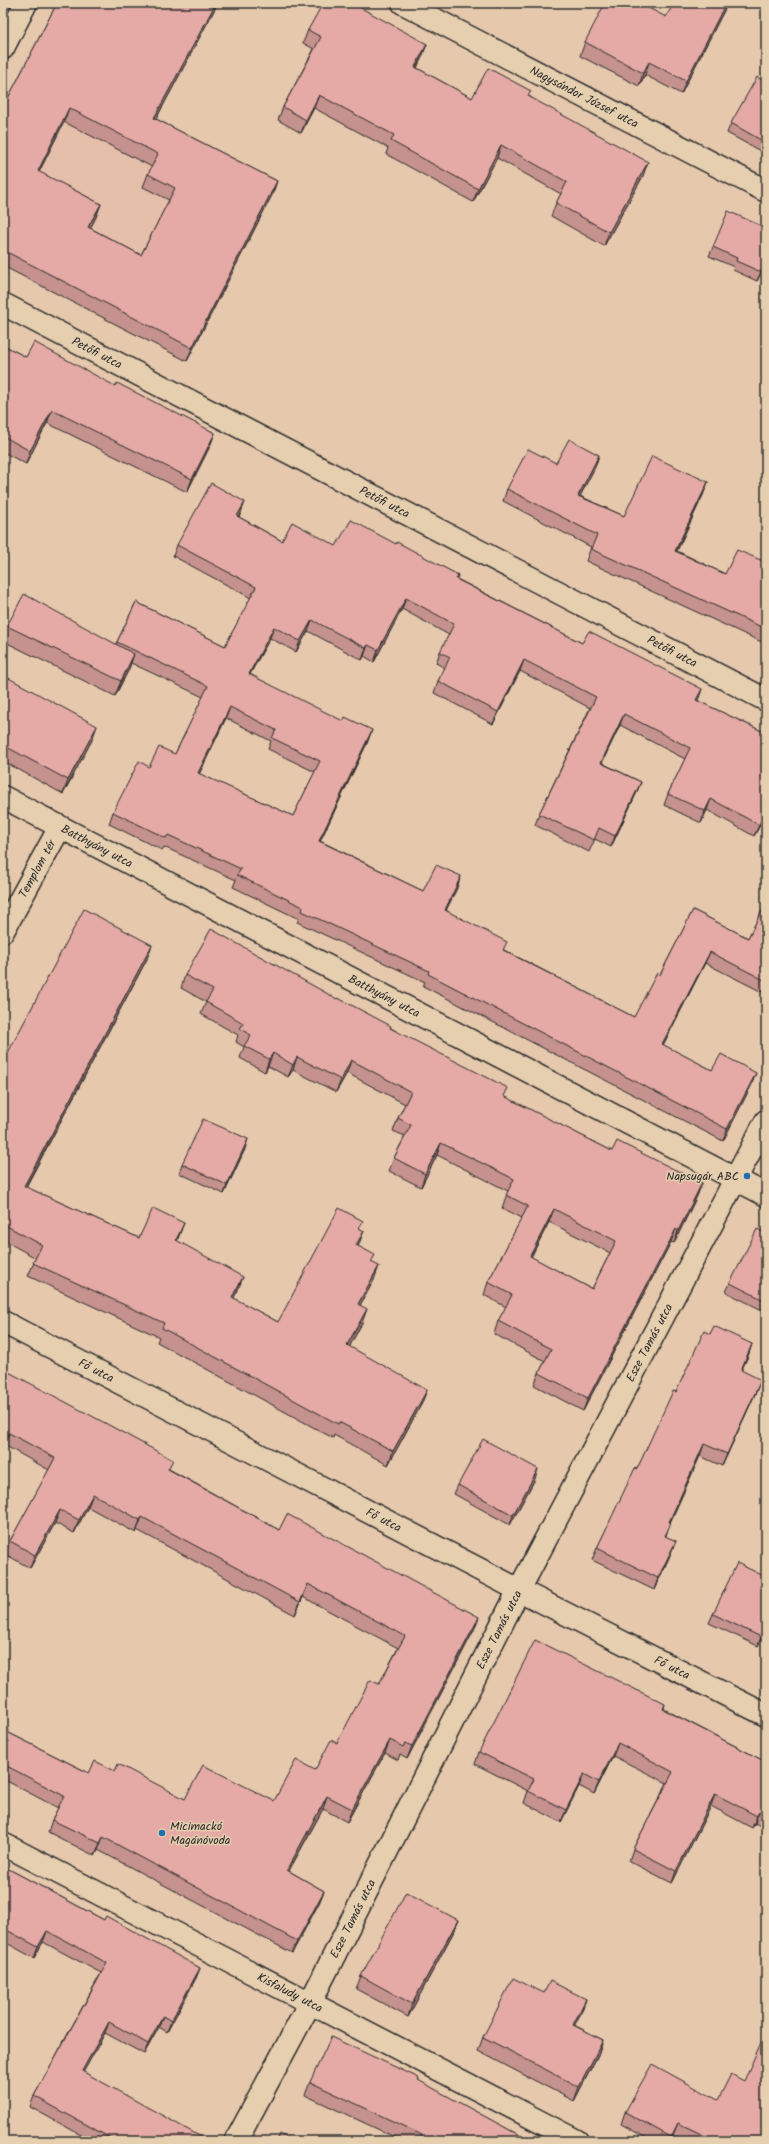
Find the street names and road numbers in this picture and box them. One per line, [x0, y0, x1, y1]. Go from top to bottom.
street label: Nagysándor József utca [526, 61, 642, 133]
street label: Petőfi utca [68, 332, 126, 374]
street label: Petőfi utca [356, 482, 413, 524]
street label: Petőfi utca [643, 631, 701, 673]
street label: Batthyány utca [57, 820, 136, 873]
street label: Templom tér [14, 836, 62, 902]
street label: Batthyány utca [345, 970, 424, 1023]
street label: Esze Tamás utca [621, 1300, 678, 1386]
street label: Fő utca [75, 1354, 117, 1388]
street label: Fő utca [362, 1503, 405, 1538]
street label: Esze Tamás utca [471, 1587, 527, 1673]
street label: Fő utca [651, 1651, 693, 1685]
street label: Esze Tamás utca [325, 1876, 381, 1962]
street label: Kisfaludy utca [253, 1968, 326, 2018]

